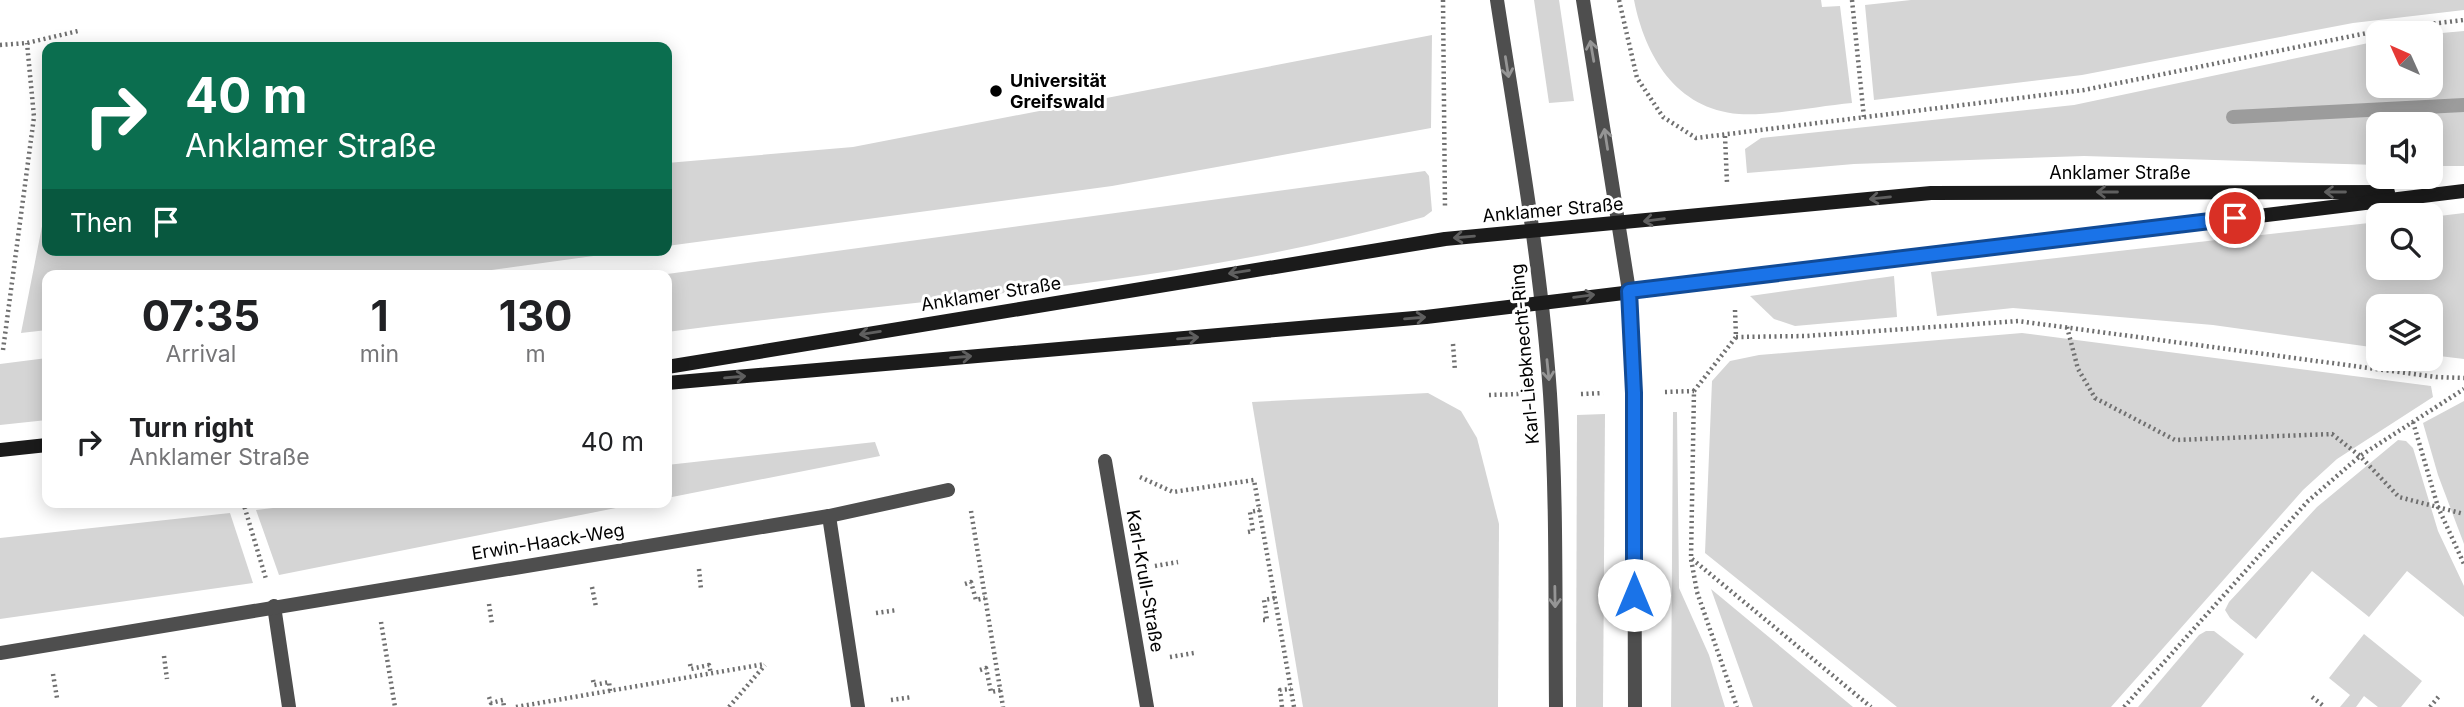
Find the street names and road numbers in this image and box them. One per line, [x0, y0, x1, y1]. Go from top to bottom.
street label: Anklamer Straße [2049, 162, 2191, 183]
street label: Anklamer Straße [1482, 193, 1624, 226]
street label: Karl-Liebknecht-Ring [1506, 263, 1543, 445]
street label: Anklamer Straße [919, 272, 1062, 315]
street label: Karl-Krull-Straße [1123, 508, 1168, 654]
street label: Erwin-Haack-Weg [470, 519, 626, 564]

